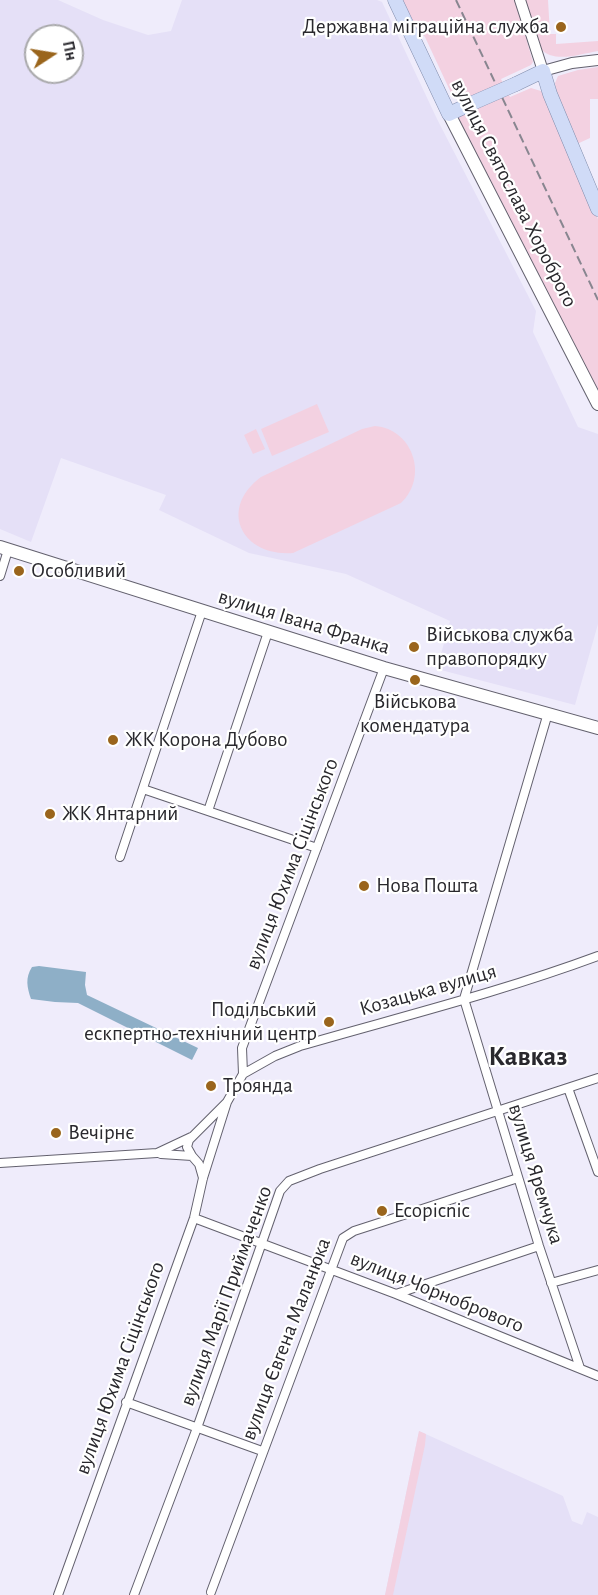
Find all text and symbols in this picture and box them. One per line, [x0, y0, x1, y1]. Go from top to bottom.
place label: Державна міграційна служба [302, 14, 549, 40]
marker: Державна міграційна служба [554, 20, 568, 34]
north arrow [24, 24, 84, 84]
text: Пн [60, 39, 80, 62]
street label: вулиця Святослава Хороброго [445, 75, 583, 311]
place label: Особливий [31, 558, 126, 584]
marker: Особливий [12, 564, 26, 578]
street label: вулиця Івана Франка [215, 584, 393, 660]
place label: Військова служба правопорядку [426, 622, 573, 672]
marker: Військова служба правопорядку [407, 640, 421, 654]
marker: Військова комендатура [408, 673, 422, 687]
place label: Військова комендатура [360, 689, 470, 739]
place label: ЖК Корона Дубово [125, 727, 287, 753]
marker: ЖК Корона Дубово [106, 733, 120, 747]
street label: вулиця Юхима Сіцінського [240, 755, 344, 973]
place label: ЖК Янтарний [62, 801, 178, 827]
marker: ЖК Янтарний [43, 807, 57, 821]
place label: Нова Пошта [376, 873, 478, 899]
marker: Нова Пошта [357, 879, 371, 893]
street label: Козацька вулиця [357, 958, 499, 1022]
place label: Подільський ескпертно-технічний центр [84, 997, 317, 1047]
marker: Подільський ескпертно-технічний центр [322, 1015, 336, 1029]
district label: Кавказ [489, 1041, 567, 1073]
place label: Троянда [223, 1073, 293, 1099]
marker: Троянда [204, 1079, 218, 1093]
street label: вулиця Яремчука [503, 1101, 569, 1247]
place label: Вечірнє [68, 1120, 135, 1146]
marker: Вечірнє [49, 1126, 63, 1140]
street label: вулиця Марії Приймаченко [174, 1183, 278, 1409]
place label: Ecopicnic [394, 1198, 470, 1224]
marker: Ecopicnic [375, 1204, 389, 1218]
street label: вулиця Євгена Маланюка [236, 1234, 336, 1444]
street label: вулиця Чорнобрового [347, 1246, 527, 1338]
street label: вулиця Юхима Сіцінського [70, 1258, 170, 1478]

